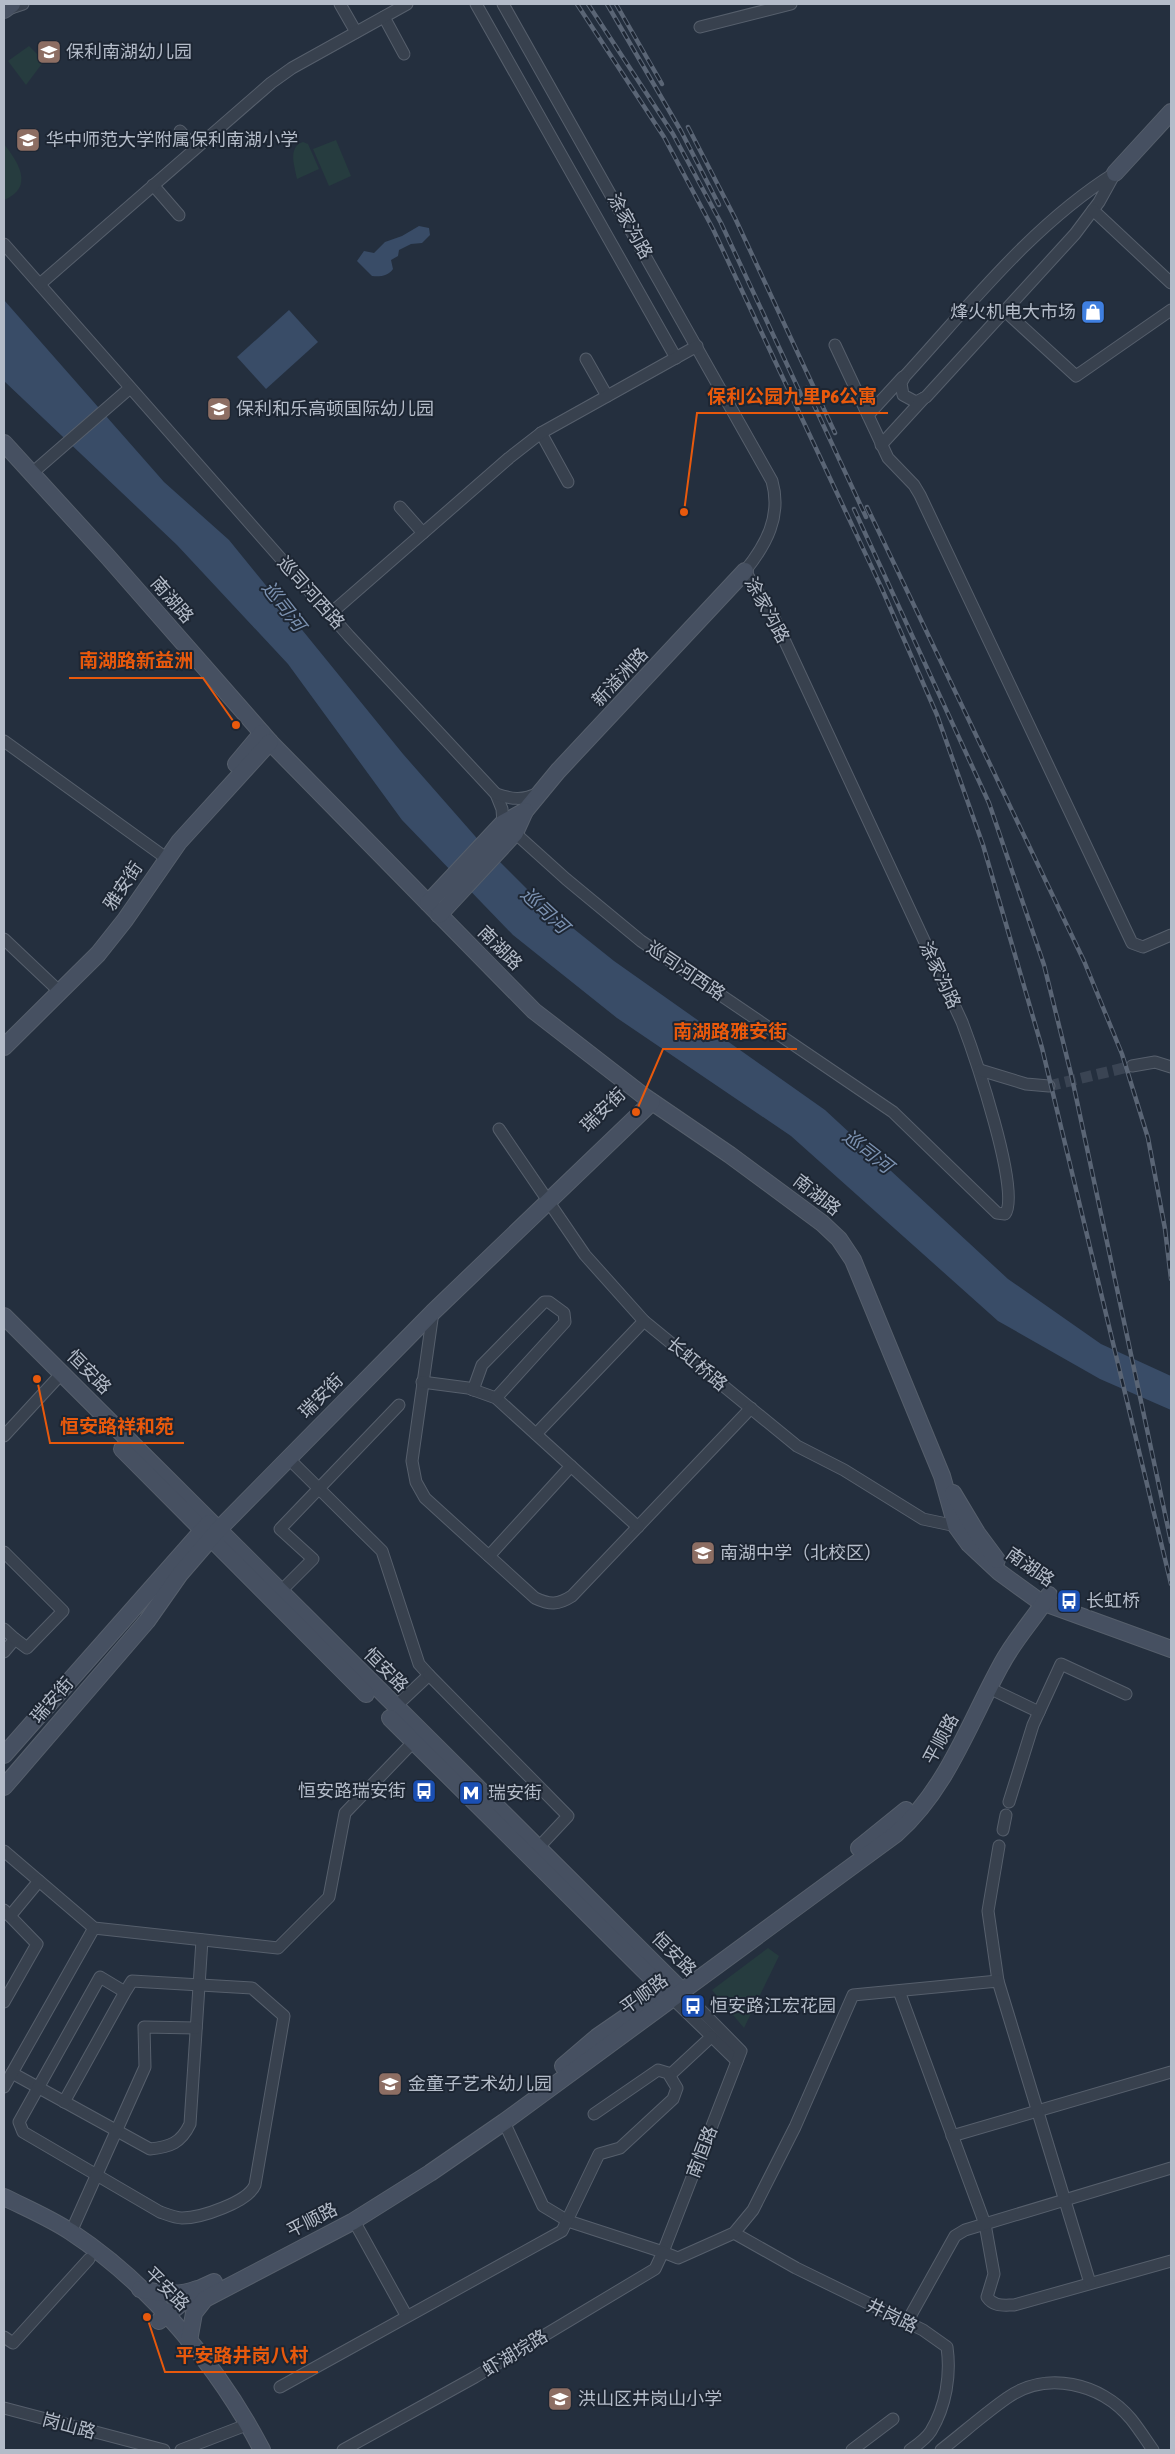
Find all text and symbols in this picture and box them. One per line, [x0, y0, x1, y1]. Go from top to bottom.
school or university icon: 保利南湖幼儿园 [36, 39, 62, 65]
place label: 保利南湖幼儿园 [66, 41, 192, 62]
school or university icon: 华中师范大学附属保利南湖小学 [15, 127, 41, 153]
place label: 华中师范大学附属保利南湖小学 [46, 129, 298, 150]
street label: 涂家沟路 [604, 189, 657, 262]
shop icon: 烽火机电大市场 [1080, 299, 1106, 325]
place label: 烽火机电大市场 [950, 301, 1076, 322]
callout: 保利公园九里P6公寓 [697, 379, 888, 413]
text: 保利公园九里P6公寓 [707, 385, 877, 407]
school or university icon: 保利和乐高顿国际幼儿园 [206, 396, 232, 422]
place label: 保利和乐高顿国际幼儿园 [236, 398, 434, 419]
street label: 巡司河西路 [273, 552, 349, 634]
street label: 南湖路 [147, 572, 198, 627]
street label: 涂家沟路 [741, 573, 794, 646]
water label: 巡司河 [257, 577, 311, 635]
street label: 新溢洲路 [587, 643, 652, 710]
callout: 南湖路新益洲 [69, 644, 203, 678]
text: 南湖路新益洲 [79, 649, 193, 671]
street label: 雅安街 [99, 857, 146, 914]
water label: 巡司河 [517, 883, 576, 940]
street label: 南湖路 [474, 921, 527, 974]
street label: 巡司河西路 [643, 937, 729, 1004]
street label: 涂家沟路 [916, 938, 965, 1012]
callout: 南湖路雅安街 [663, 1015, 797, 1049]
text: 南湖路雅安街 [673, 1020, 787, 1042]
street label: 瑞安街 [576, 1083, 629, 1136]
water label: 巡司河 [839, 1125, 900, 1180]
street label: 南湖路 [790, 1170, 845, 1220]
street label: 长虹桥路 [663, 1332, 732, 1395]
street label: 恒安路 [63, 1345, 116, 1398]
street label: 瑞安街 [294, 1369, 347, 1422]
callout: 恒安路祥和苑 [50, 1409, 184, 1443]
text: 恒安路祥和苑 [60, 1415, 174, 1437]
school or university icon: 南湖中学（北校区） [690, 1540, 716, 1566]
place label: 南湖中学（北校区） [720, 1542, 882, 1563]
street label: 南湖路 [1002, 1543, 1058, 1591]
bus stop icon: 长虹桥 [1056, 1588, 1082, 1614]
place label: 长虹桥 [1086, 1590, 1140, 1611]
street label: 恒安路 [360, 1643, 413, 1696]
street label: 瑞安街 [26, 1672, 77, 1727]
street label: 平顺路 [919, 1710, 963, 1768]
bus stop icon: 恒安路瑞安街 [411, 1778, 437, 1804]
place label: 恒安路瑞安街 [298, 1780, 406, 1801]
metro station icon: 瑞安街 [458, 1780, 484, 1806]
place label: 瑞安街 [488, 1782, 542, 1803]
street label: 恒安路 [648, 1927, 701, 1980]
street label: 平顺路 [616, 1969, 672, 2018]
bus stop icon: 恒安路江宏花园 [680, 1993, 706, 2019]
place label: 恒安路江宏花园 [710, 1995, 836, 2016]
school or university icon: 金童子艺术幼儿园 [377, 2071, 403, 2097]
place label: 金童子艺术幼儿园 [408, 2073, 552, 2094]
street label: 南恒路 [682, 2123, 721, 2181]
street label: 平顺路 [283, 2198, 341, 2241]
street label: 平安路 [141, 2262, 194, 2315]
street label: 井岗路 [863, 2294, 921, 2337]
street label: 虾湖垸路 [478, 2325, 551, 2380]
callout: 平安路井岗八村 [165, 2338, 318, 2372]
text: 平安路井岗八村 [175, 2344, 309, 2366]
school or university icon: 洪山区井岗山小学 [547, 2386, 573, 2412]
place label: 洪山区井岗山小学 [578, 2388, 722, 2409]
street label: 岗山路 [40, 2408, 98, 2443]

